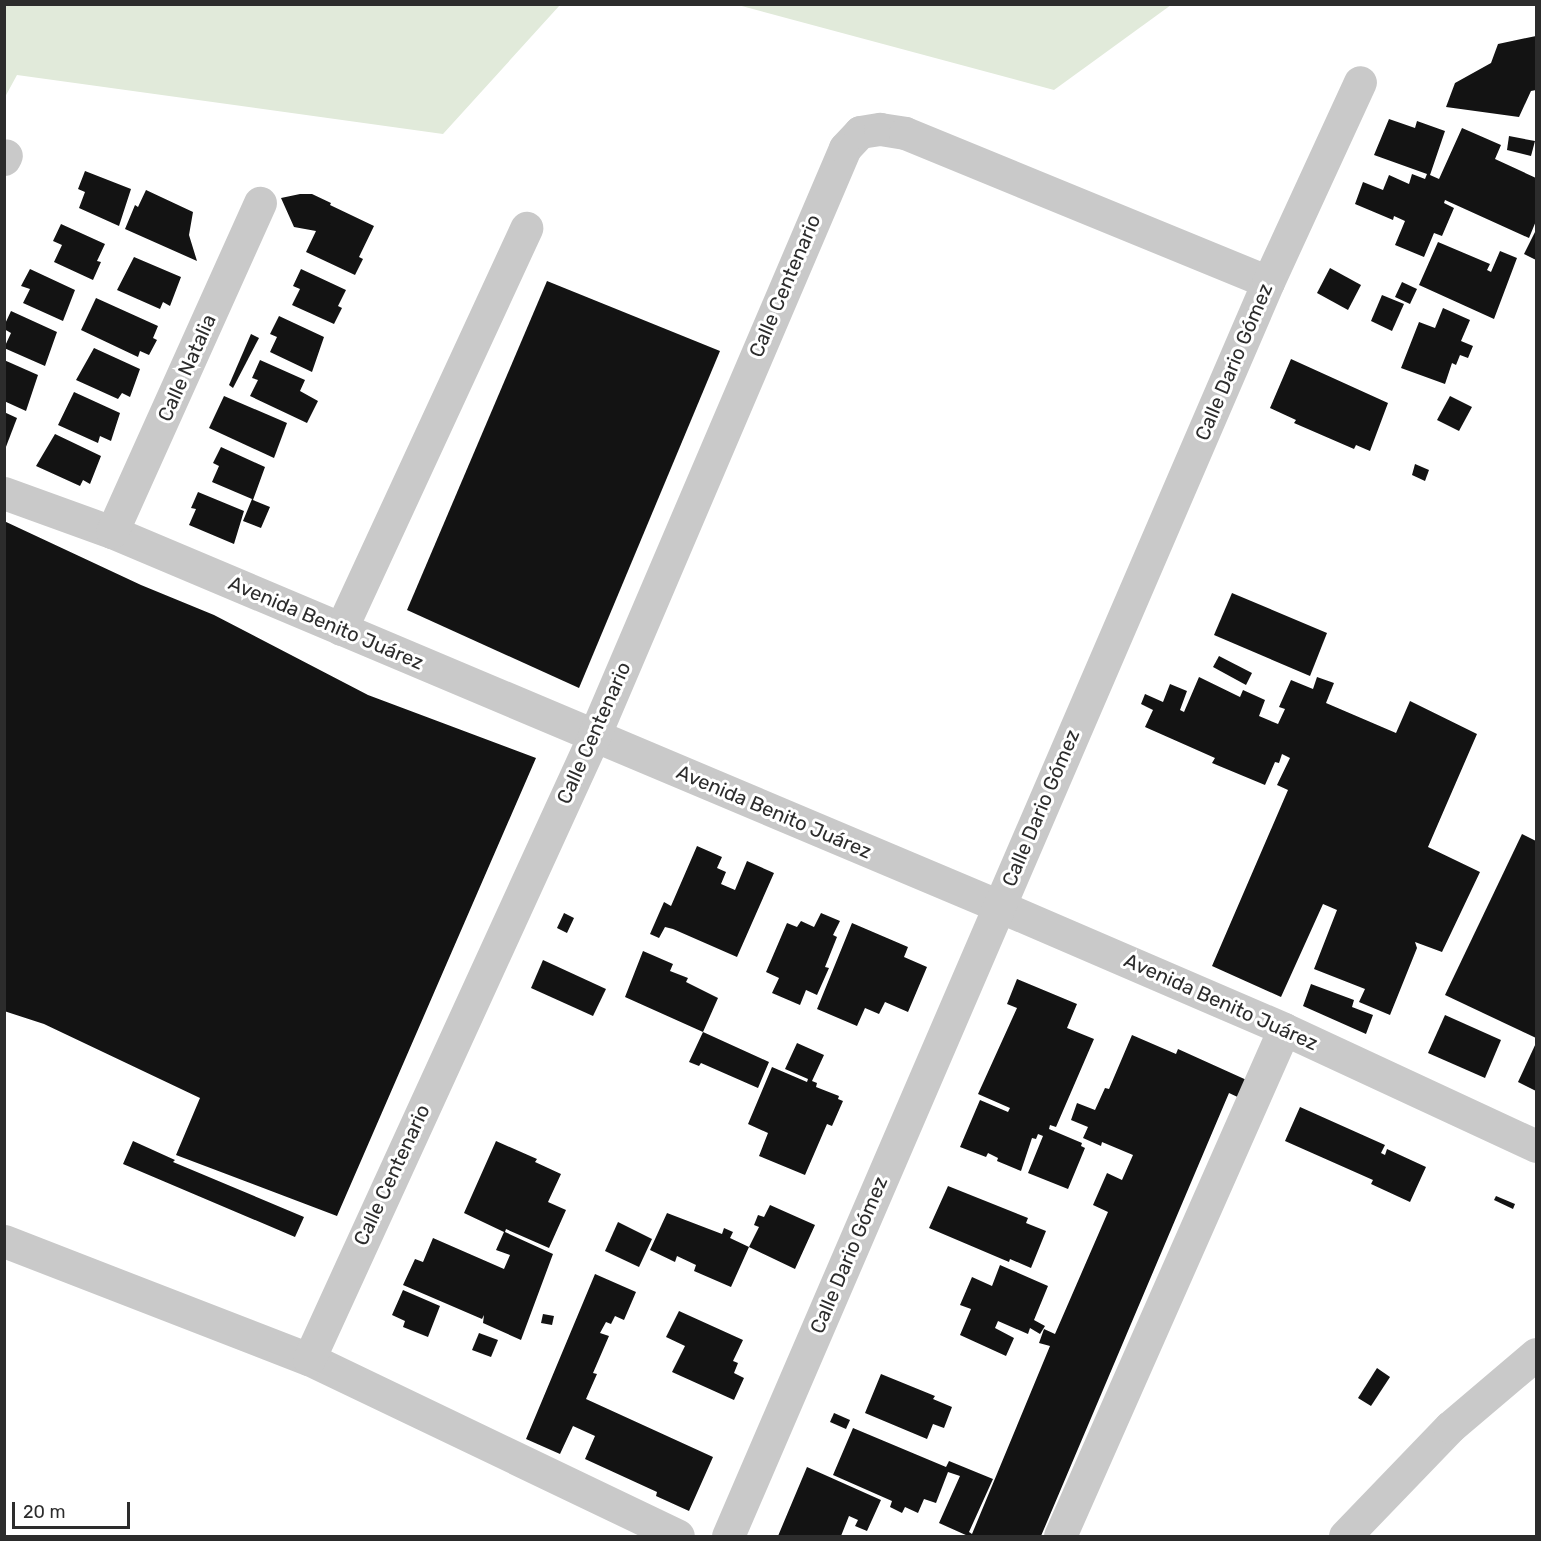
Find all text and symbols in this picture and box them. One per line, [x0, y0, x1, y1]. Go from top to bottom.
street label: Calle Centenario [744, 211, 826, 361]
street label: Calle Dario Gómez [1190, 280, 1278, 444]
street label: Calle Natalia [153, 311, 221, 425]
street label: Avenida Benito Juárez [225, 571, 427, 675]
street label: Calle Centenario [552, 658, 636, 808]
street label: Calle Dario Gómez [997, 726, 1085, 890]
street label: Avenida Benito Juárez [673, 760, 875, 864]
street label: Avenida Benito Juárez [1120, 948, 1322, 1056]
street label: Calle Centenario [349, 1101, 435, 1249]
street label: Calle Dario Gómez [805, 1173, 893, 1337]
scale bar [15, 1490, 134, 1528]
text: 20 m [23, 1501, 65, 1523]

